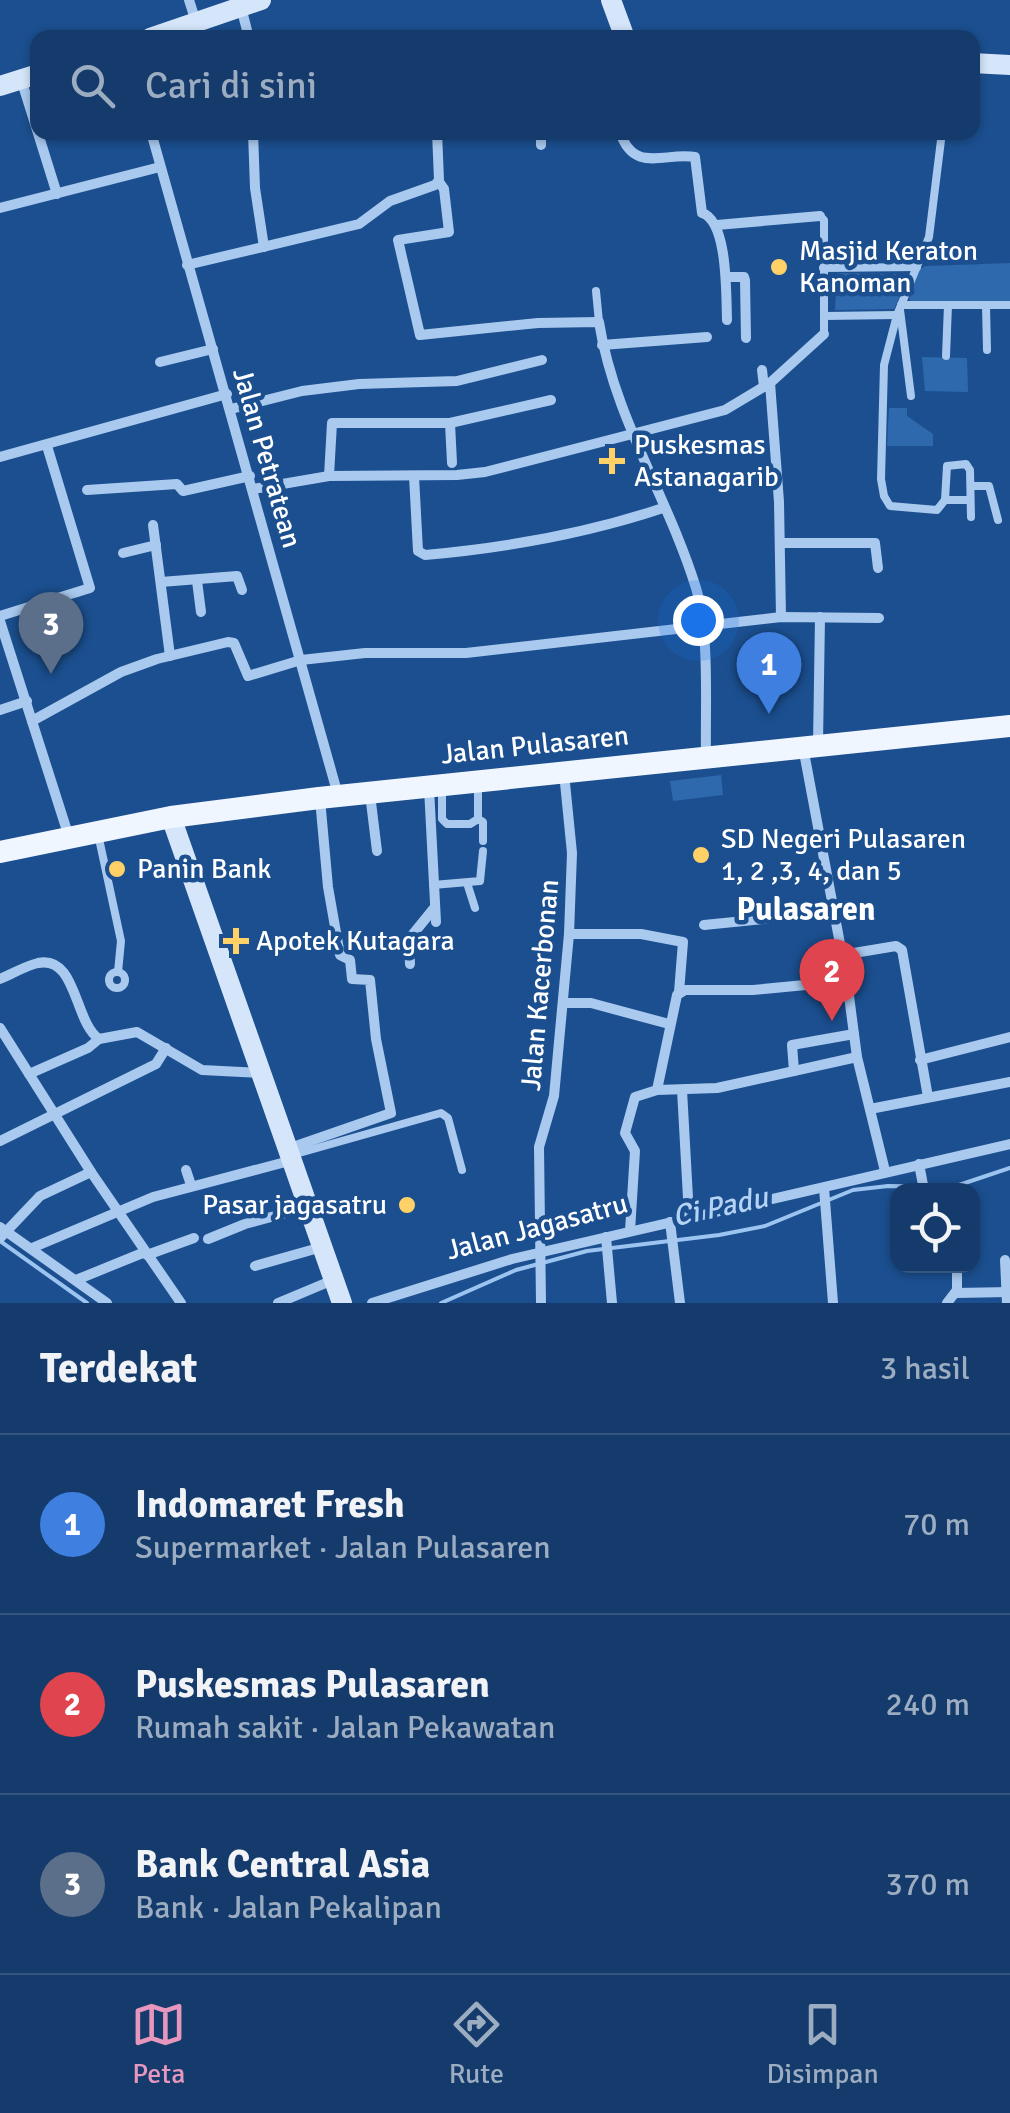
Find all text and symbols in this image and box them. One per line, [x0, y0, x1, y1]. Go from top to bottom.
search box [30, 30, 980, 140]
icon: search [65, 58, 120, 113]
text: Cari di sini [145, 62, 317, 109]
place label: Masjid Keraton Kanoman [799, 234, 978, 300]
marker: Masjid Keraton Kanoman [768, 256, 790, 278]
street label: Jalan Petratean [225, 364, 309, 552]
place label: Puskesmas Astanagarib [634, 428, 779, 494]
marker: Puskesmas Astanagarib [599, 448, 625, 474]
pin: 3 [18, 592, 84, 674]
your location [673, 595, 724, 646]
pin: 1 [736, 632, 802, 714]
street label: Jalan Pulasaren [439, 718, 631, 772]
place label: SD Negeri Pulasaren 1, 2 ,3, 4, dan 5 [721, 822, 966, 888]
marker: SD Negeri Pulasaren 1, 2 ,3, 4, dan 5 [690, 844, 712, 866]
place label: Panin Bank [137, 852, 271, 886]
marker: Panin Bank [106, 858, 128, 880]
street label: Jalan Kacerbonan [514, 878, 566, 1092]
district label: Pulasaren [737, 890, 875, 929]
place label: Apotek Kutagara [256, 924, 455, 958]
marker: Apotek Kutagara [225, 930, 247, 952]
pin: 2 [800, 938, 864, 1021]
water label: Ci Padu [669, 1179, 773, 1235]
map controls [890, 1183, 980, 1273]
button: locate [890, 1183, 980, 1273]
street label: Jalan Jagasatru [443, 1186, 631, 1268]
place label: Pasar jagasatru [202, 1188, 387, 1222]
marker: Pasar jagasatru [396, 1194, 418, 1216]
text: Terdekat [40, 1343, 197, 1394]
text: 3 hasil [880, 1349, 970, 1388]
text: Indomaret Fresh [135, 1481, 405, 1528]
text: 1 [64, 1505, 81, 1544]
text: 70 m [903, 1505, 970, 1544]
text: Supermarket · Jalan Pulasaren [135, 1528, 551, 1567]
text: Puskesmas Pulasaren [135, 1661, 490, 1708]
text: 2 [64, 1685, 81, 1724]
text: 240 m [886, 1685, 970, 1724]
text: Rumah sakit · Jalan Pekawatan [135, 1708, 555, 1747]
text: Bank Central Asia [135, 1841, 430, 1888]
text: 3 [64, 1865, 81, 1904]
text: 370 m [886, 1865, 970, 1904]
text: Bank · Jalan Pekalipan [135, 1888, 442, 1927]
tab: Peta [131, 1997, 186, 2091]
tab: Rute [449, 1997, 504, 2091]
tab: Disimpan [766, 1997, 879, 2091]

